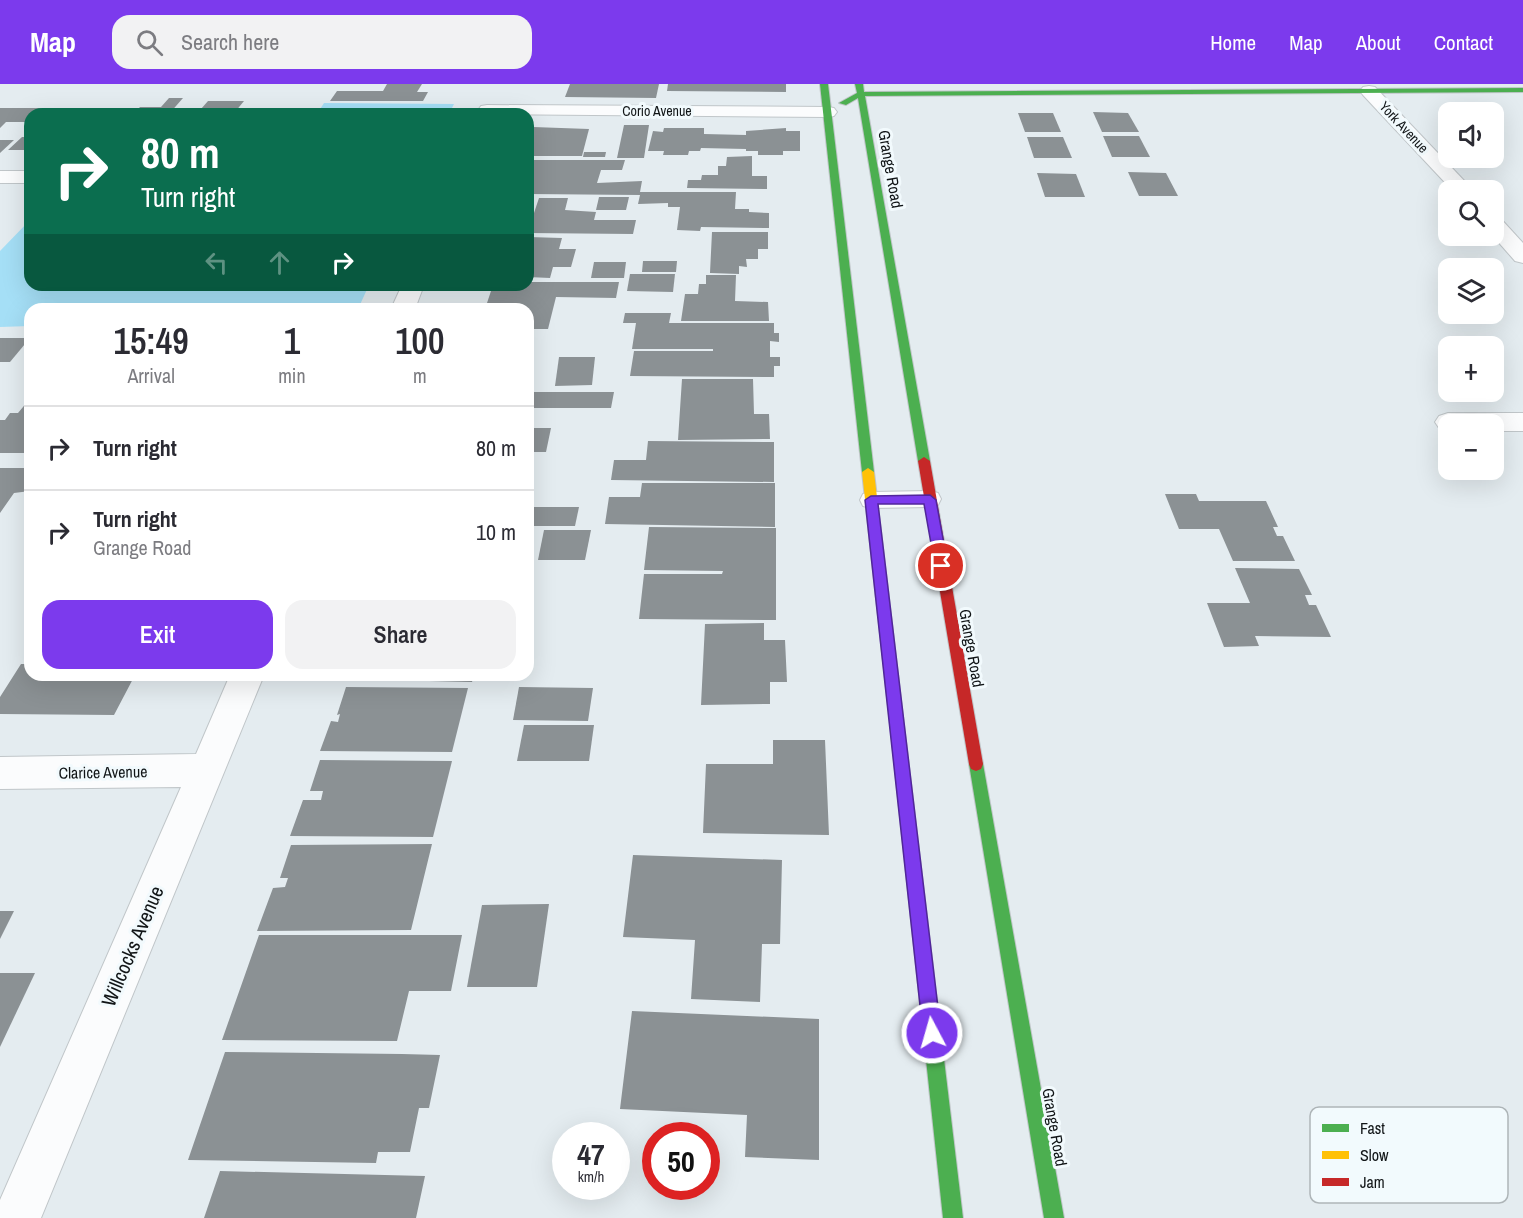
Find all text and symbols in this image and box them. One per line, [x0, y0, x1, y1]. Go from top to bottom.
search box [112, 15, 532, 69]
text: Map [30, 23, 76, 61]
icon: search [133, 26, 166, 59]
text: Search here [181, 27, 279, 57]
text: Home [1210, 28, 1256, 57]
text: Map [1289, 28, 1323, 57]
text: About [1356, 28, 1401, 57]
text: Contact [1434, 28, 1493, 57]
street label: York Avenue [1376, 97, 1432, 157]
street label: Corio Avenue [622, 102, 692, 120]
map controls [1438, 102, 1504, 480]
button: sound [1438, 102, 1504, 168]
text: 80 m [141, 125, 220, 181]
street label: Grange Road [873, 128, 909, 210]
icon: right [42, 132, 120, 210]
text: Turn right [141, 179, 235, 215]
button: search [1438, 180, 1504, 246]
icon: left [200, 246, 233, 279]
icon: ahead [263, 246, 296, 279]
icon: right [326, 246, 359, 279]
button: layers [1438, 258, 1504, 324]
text: 15:49 [114, 317, 189, 365]
text: 1 [284, 317, 300, 365]
text: 100 [395, 317, 444, 365]
button: + [1438, 336, 1504, 402]
text: Arrival [127, 362, 175, 389]
text: min [278, 362, 306, 389]
text: m [413, 362, 427, 389]
button: − [1438, 414, 1504, 480]
icon: right [42, 432, 75, 465]
text: Turn right [93, 433, 177, 463]
text: 80 m [476, 433, 516, 463]
text: Turn right [93, 504, 177, 534]
icon: right [42, 516, 75, 549]
text: 10 m [476, 517, 516, 547]
text: Grange Road [93, 534, 191, 561]
pin [915, 540, 966, 591]
icon: arrive [924, 549, 957, 582]
button: Exit [42, 600, 273, 669]
button: Share [285, 600, 516, 669]
street label: Grange Road [954, 607, 990, 689]
street label: Clarice Avenue [58, 760, 148, 784]
street label: Willcocks Avenue [95, 882, 169, 1010]
position arrow [900, 1001, 964, 1065]
street label: Grange Road [1037, 1086, 1073, 1168]
legend [1310, 1107, 1508, 1203]
text: Fast [1360, 1117, 1385, 1139]
speed limit sign: 50 [642, 1122, 720, 1200]
text: 47 [577, 1134, 605, 1174]
text: Slow [1360, 1144, 1389, 1166]
text: km/h [578, 1166, 604, 1187]
text: Jam [1360, 1171, 1385, 1193]

